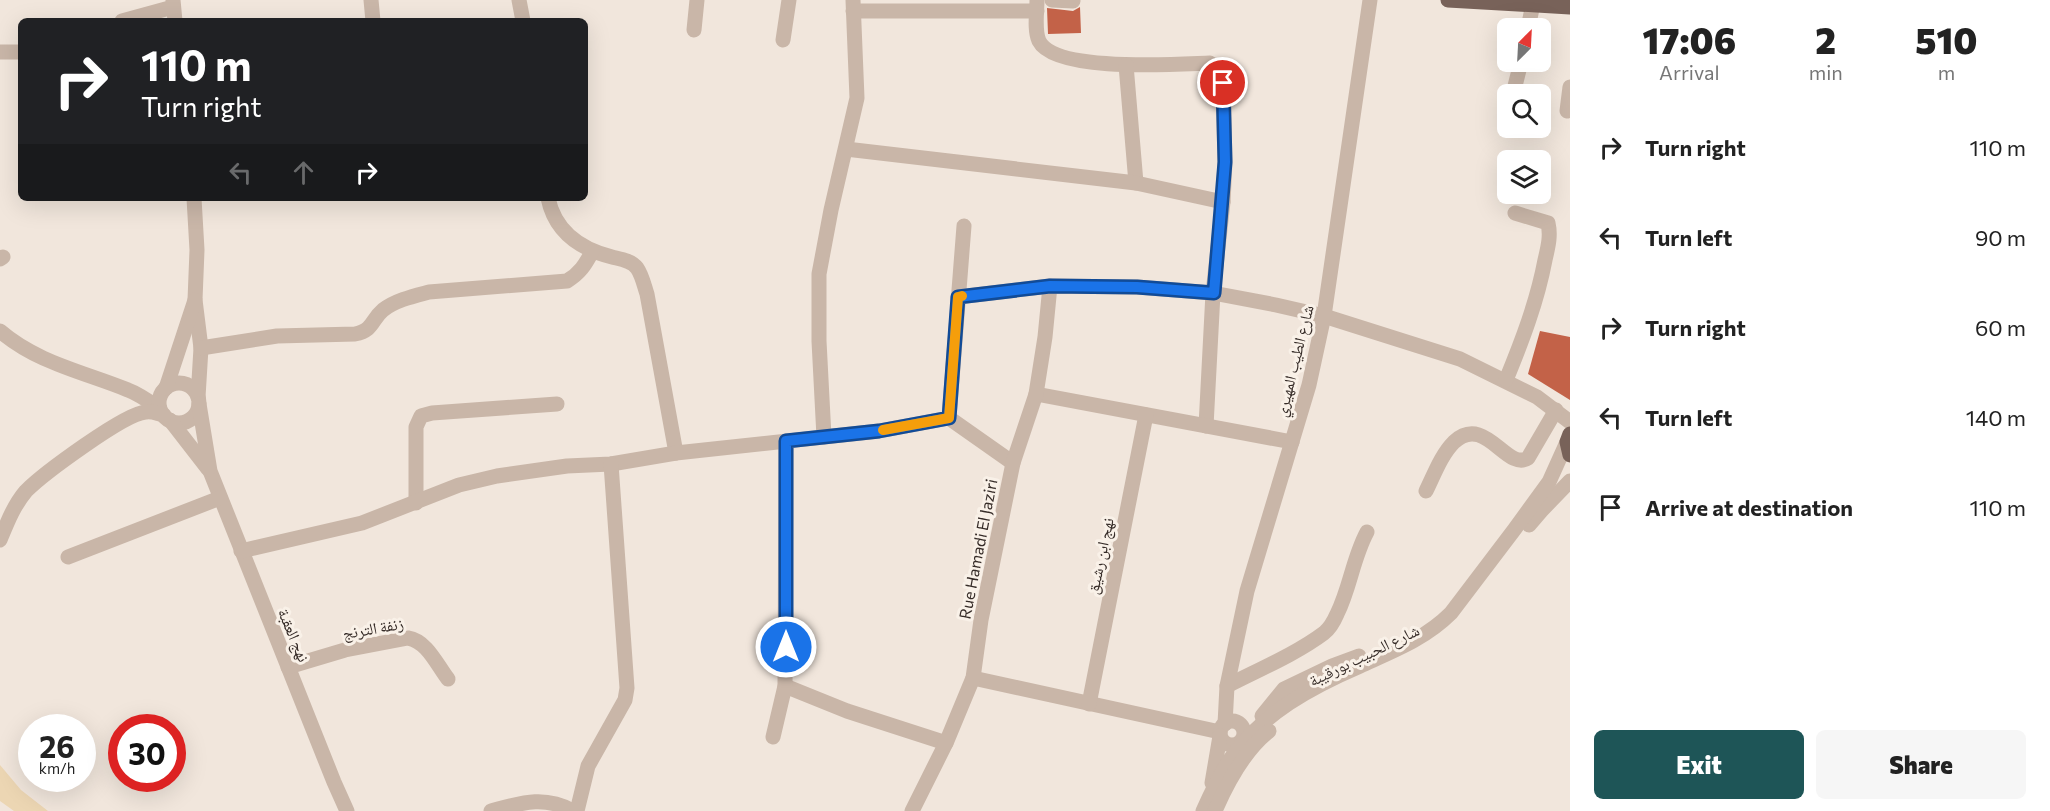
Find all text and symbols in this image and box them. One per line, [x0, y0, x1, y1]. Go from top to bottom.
text: 17:06 [1643, 17, 1736, 61]
text: 2 [1815, 17, 1836, 61]
text: 510 [1915, 17, 1977, 61]
north arrow [1497, 18, 1551, 72]
map controls [1497, 18, 1551, 204]
text: 110 m [141, 38, 252, 90]
icon: right [42, 42, 120, 120]
pin [1197, 57, 1248, 108]
text: Arrival [1659, 60, 1720, 84]
text: min [1809, 60, 1843, 84]
text: m [1938, 60, 1955, 84]
icon: arrive [1206, 66, 1239, 99]
button: search [1497, 84, 1551, 138]
text: Turn right [141, 90, 261, 123]
icon: right [1594, 131, 1627, 164]
text: Turn right [1645, 134, 1746, 161]
text: 110 m [1969, 134, 2026, 161]
button: layers [1497, 150, 1551, 204]
icon: left [224, 156, 257, 189]
icon: ahead [287, 156, 320, 189]
icon: right [350, 156, 383, 189]
icon: left [1594, 221, 1627, 254]
text: Turn left [1645, 224, 1732, 251]
text: 90 m [1975, 224, 2026, 251]
street label: شارع الطيب المهيري [1270, 303, 1321, 420]
icon: right [1594, 311, 1627, 344]
text: Turn right [1645, 314, 1746, 341]
text: 60 m [1975, 314, 2026, 341]
icon: left [1594, 401, 1627, 434]
text: Turn left [1645, 404, 1732, 431]
text: 140 m [1966, 404, 2026, 431]
street label: Rue Hamadi El Jaziri [955, 477, 1000, 621]
icon: arrive [1594, 491, 1627, 524]
text: Arrive at destination [1645, 494, 1853, 521]
text: 110 m [1969, 494, 2026, 521]
street label: نهج ابن رشيق [1082, 516, 1119, 596]
street label: نهج العقبة [273, 605, 314, 665]
street label: زنفة الترنج [341, 613, 405, 644]
position arrow [754, 615, 818, 679]
street label: شارع الحبيب بورقيبة [1306, 620, 1423, 691]
speed limit sign: 30 [108, 714, 186, 792]
text: 26 [39, 727, 75, 764]
button: Exit [1594, 730, 1804, 799]
button: Share [1816, 730, 2026, 799]
text: km/h [39, 759, 75, 777]

